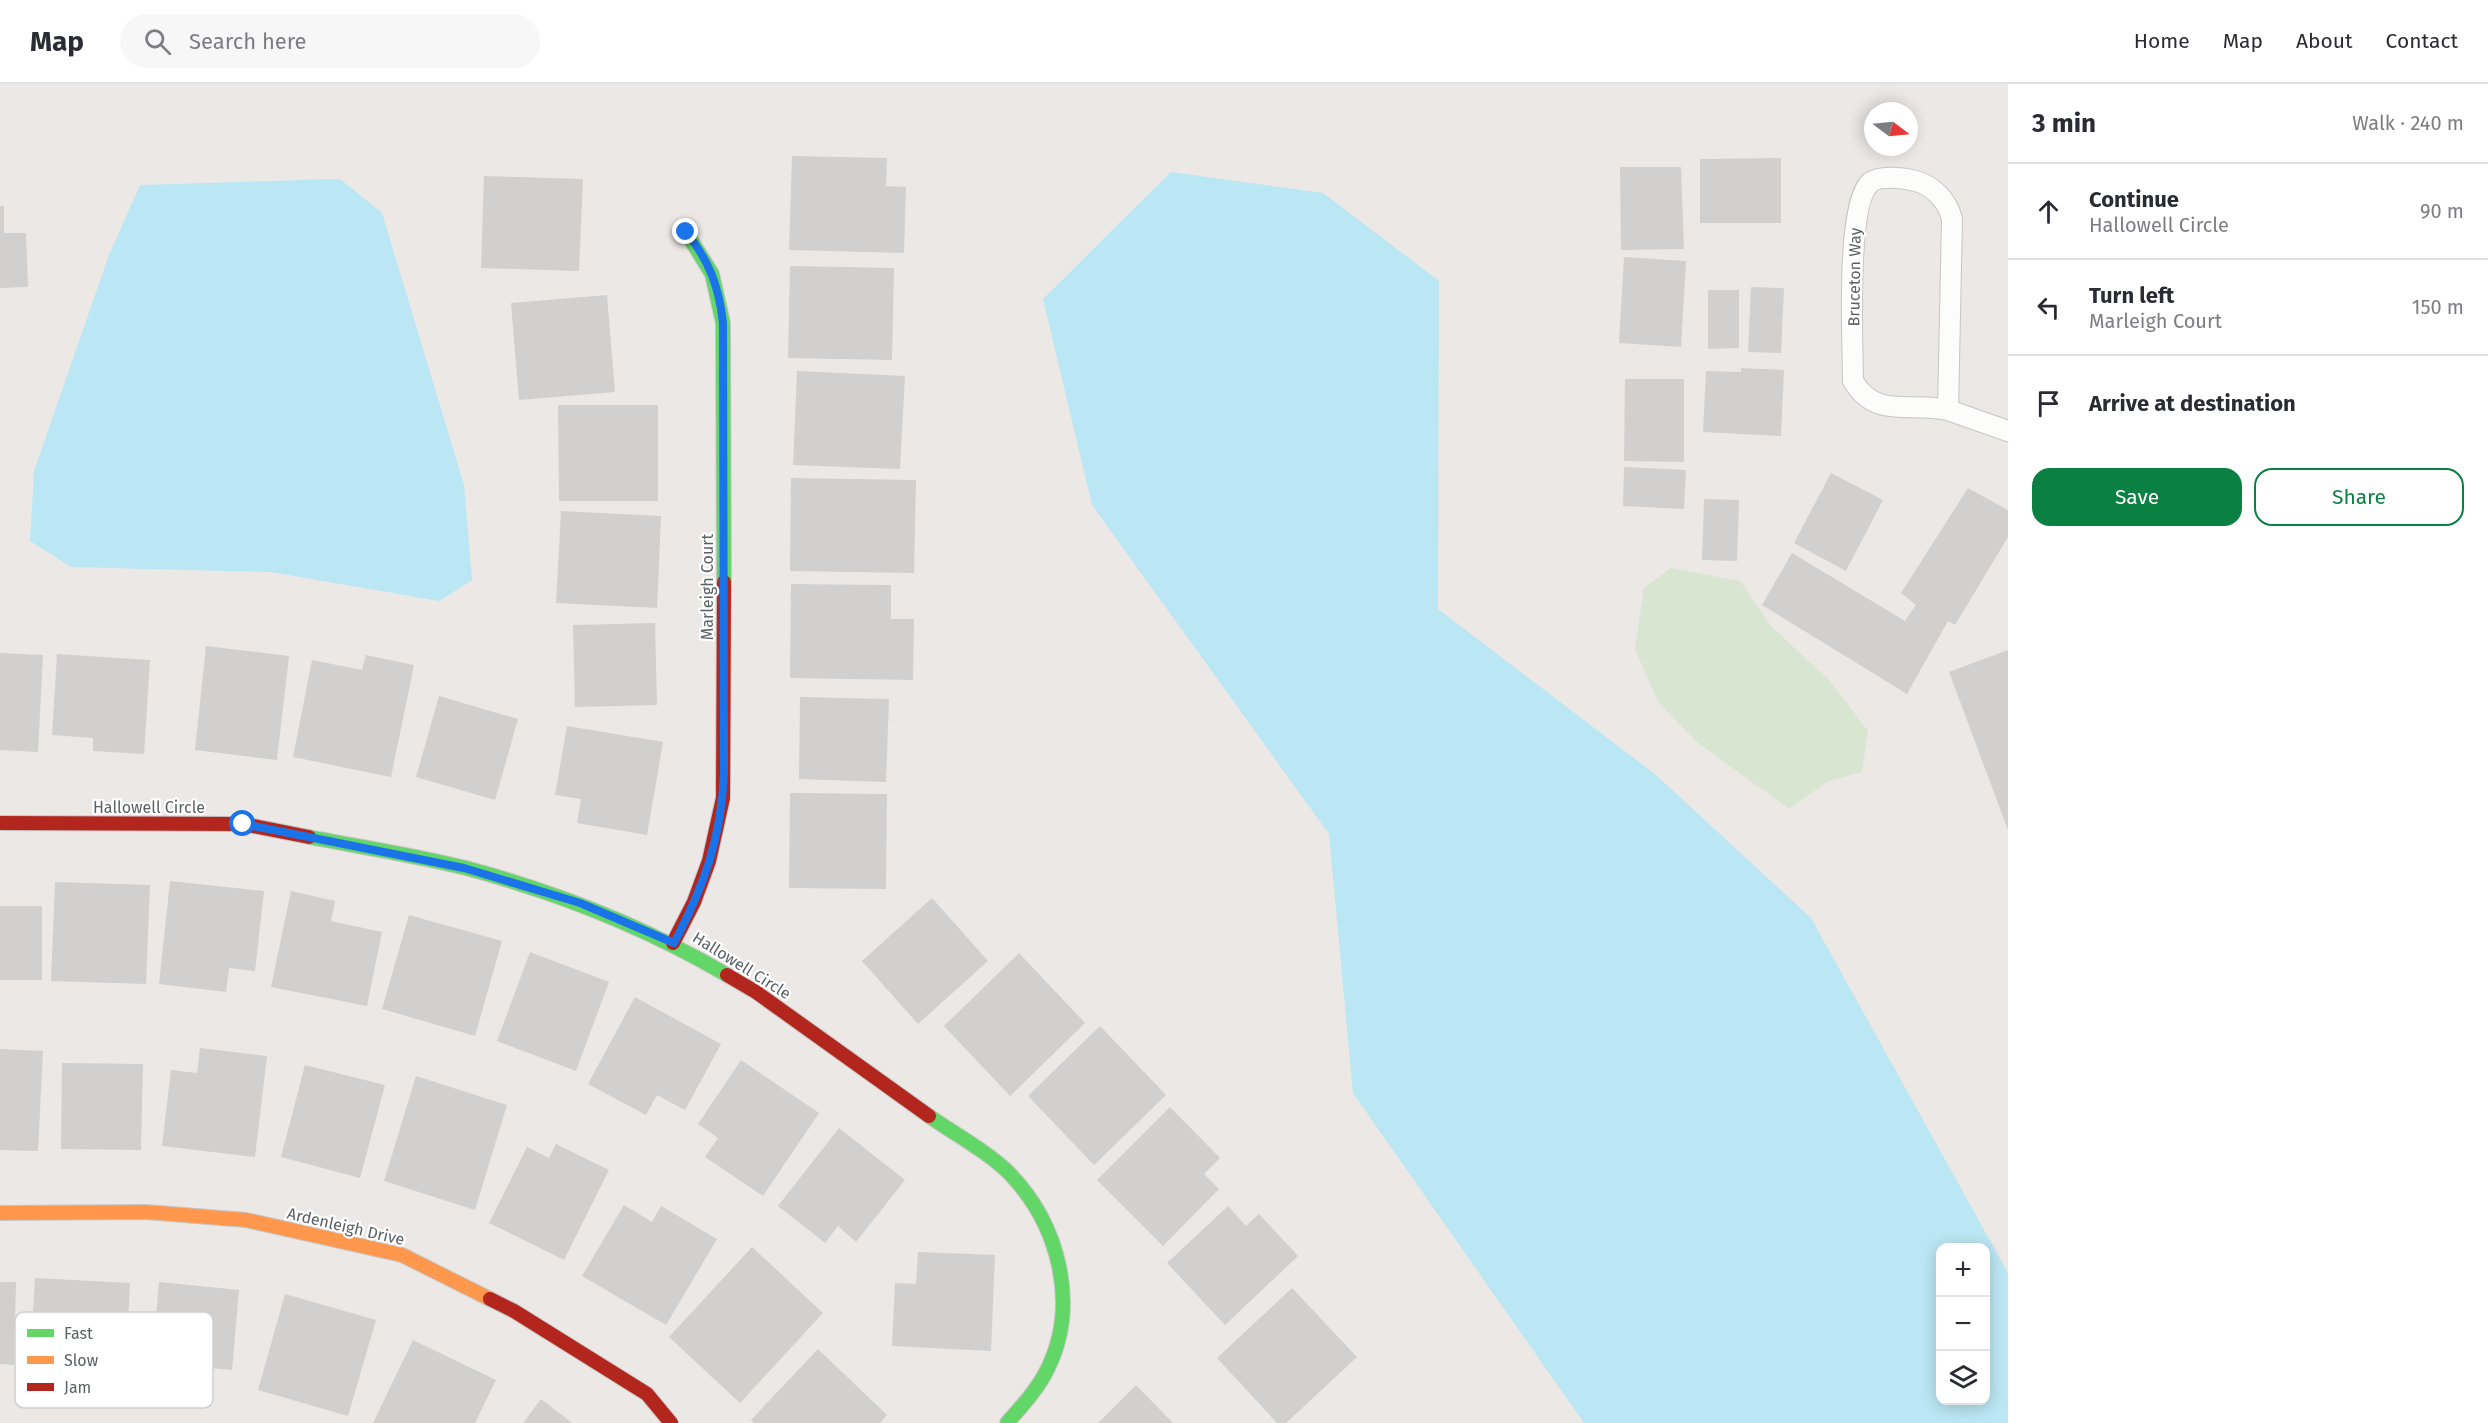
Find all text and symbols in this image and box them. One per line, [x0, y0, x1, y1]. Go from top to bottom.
search box [120, 14, 540, 68]
text: Map [30, 25, 84, 58]
icon: search [141, 25, 174, 58]
text: Search here [189, 28, 307, 55]
text: Home [2134, 28, 2190, 54]
text: Map [2223, 28, 2263, 54]
text: About [2296, 28, 2353, 54]
text: Contact [2386, 28, 2458, 54]
north arrow [1864, 102, 1918, 156]
text: 3 min [2032, 108, 2096, 139]
text: Walk · 240 m [2352, 111, 2464, 135]
text: Continue [2089, 186, 2179, 213]
icon: ahead [2032, 195, 2065, 228]
text: 90 m [2420, 199, 2464, 223]
text: Hallowell Circle [2089, 213, 2229, 237]
route end [672, 218, 698, 244]
street label: Bruceton Way [1844, 227, 1865, 327]
text: Turn left [2089, 282, 2174, 309]
icon: left [2032, 291, 2065, 324]
text: 150 m [2412, 295, 2464, 319]
text: Marleigh Court [2089, 309, 2222, 333]
icon: arrive [2032, 387, 2065, 420]
text: Arrive at destination [2089, 390, 2296, 417]
button: Save [2032, 468, 2242, 526]
button: Share [2254, 468, 2464, 526]
street label: Marleigh Court [698, 534, 717, 640]
street label: Hallowell Circle [93, 798, 205, 817]
route start [229, 810, 255, 836]
street label: Hallowell Circle [689, 928, 794, 1003]
street label: Ardenleigh Drive [285, 1204, 406, 1249]
map controls [1936, 1243, 1990, 1405]
button: + [1936, 1243, 1990, 1297]
button: − [1936, 1297, 1990, 1351]
legend [15, 1312, 213, 1408]
text: Fast [64, 1324, 93, 1343]
text: Slow [64, 1351, 99, 1370]
button: layers [1936, 1351, 1990, 1405]
text: Jam [64, 1378, 91, 1397]

